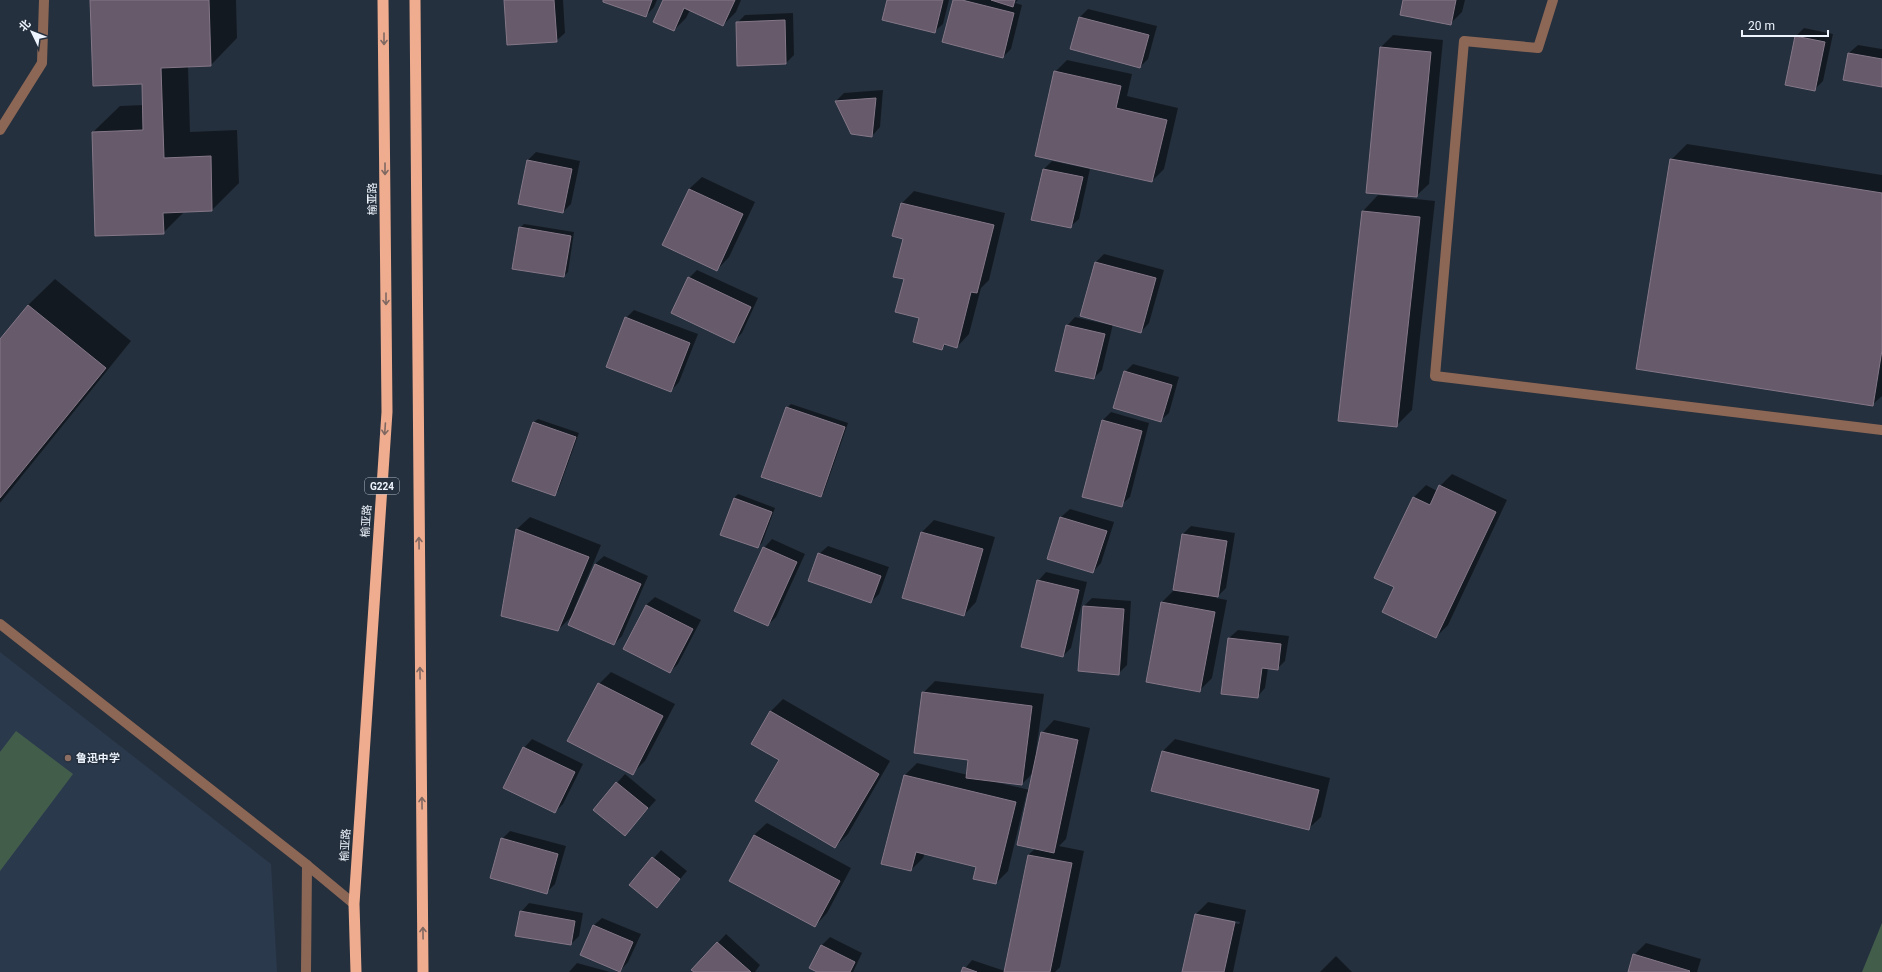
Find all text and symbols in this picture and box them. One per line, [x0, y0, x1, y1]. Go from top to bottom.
north arrow [12, 12, 52, 52]
scale bar [1742, 12, 1828, 38]
text: 北 [17, 17, 34, 34]
text: 20 m [1748, 19, 1775, 33]
one-way arrow [380, 32, 388, 45]
one-way arrow [381, 162, 389, 175]
street label: 榆亚路 [366, 183, 379, 216]
one-way arrow [382, 292, 390, 305]
one-way arrow [382, 422, 389, 435]
road number: G224 [365, 478, 399, 494]
street label: 榆亚路 [359, 504, 374, 538]
one-way arrow [415, 537, 423, 550]
one-way arrow [416, 667, 424, 680]
place label: 鲁迅中学 [76, 752, 120, 765]
marker: 鲁迅中学 [63, 753, 73, 763]
one-way arrow [418, 797, 425, 810]
street label: 榆亚路 [338, 828, 353, 862]
one-way arrow [419, 927, 427, 940]

